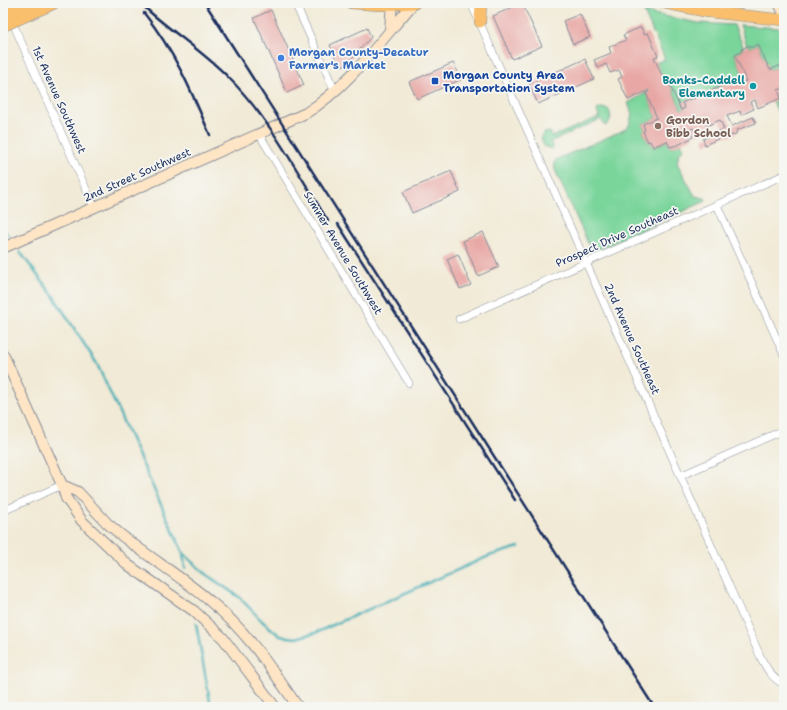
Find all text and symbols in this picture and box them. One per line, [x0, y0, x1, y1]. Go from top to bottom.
street label: 1st Avenue Southwest [29, 44, 90, 156]
place label: Morgan County-Decatur Farmer's Market [289, 45, 429, 73]
marker: Morgan County-Decatur Farmer's Market [276, 53, 286, 63]
place label: Morgan County Area Transportation System [443, 68, 575, 96]
place label: Banks-Caddell Elementary [662, 73, 745, 101]
marker: Morgan County Area Transportation System [430, 76, 440, 86]
marker: Banks-Caddell Elementary [748, 81, 758, 91]
place label: Gordon Bibb School [666, 113, 731, 141]
marker: Gordon Bibb School [653, 121, 663, 131]
street label: 2nd Street Southwest [81, 144, 193, 206]
street label: Sumner Avenue Southwest [300, 188, 386, 318]
street label: Prospect Drive Southeast [553, 203, 681, 271]
street label: 2nd Avenue Southeast [601, 281, 663, 397]

